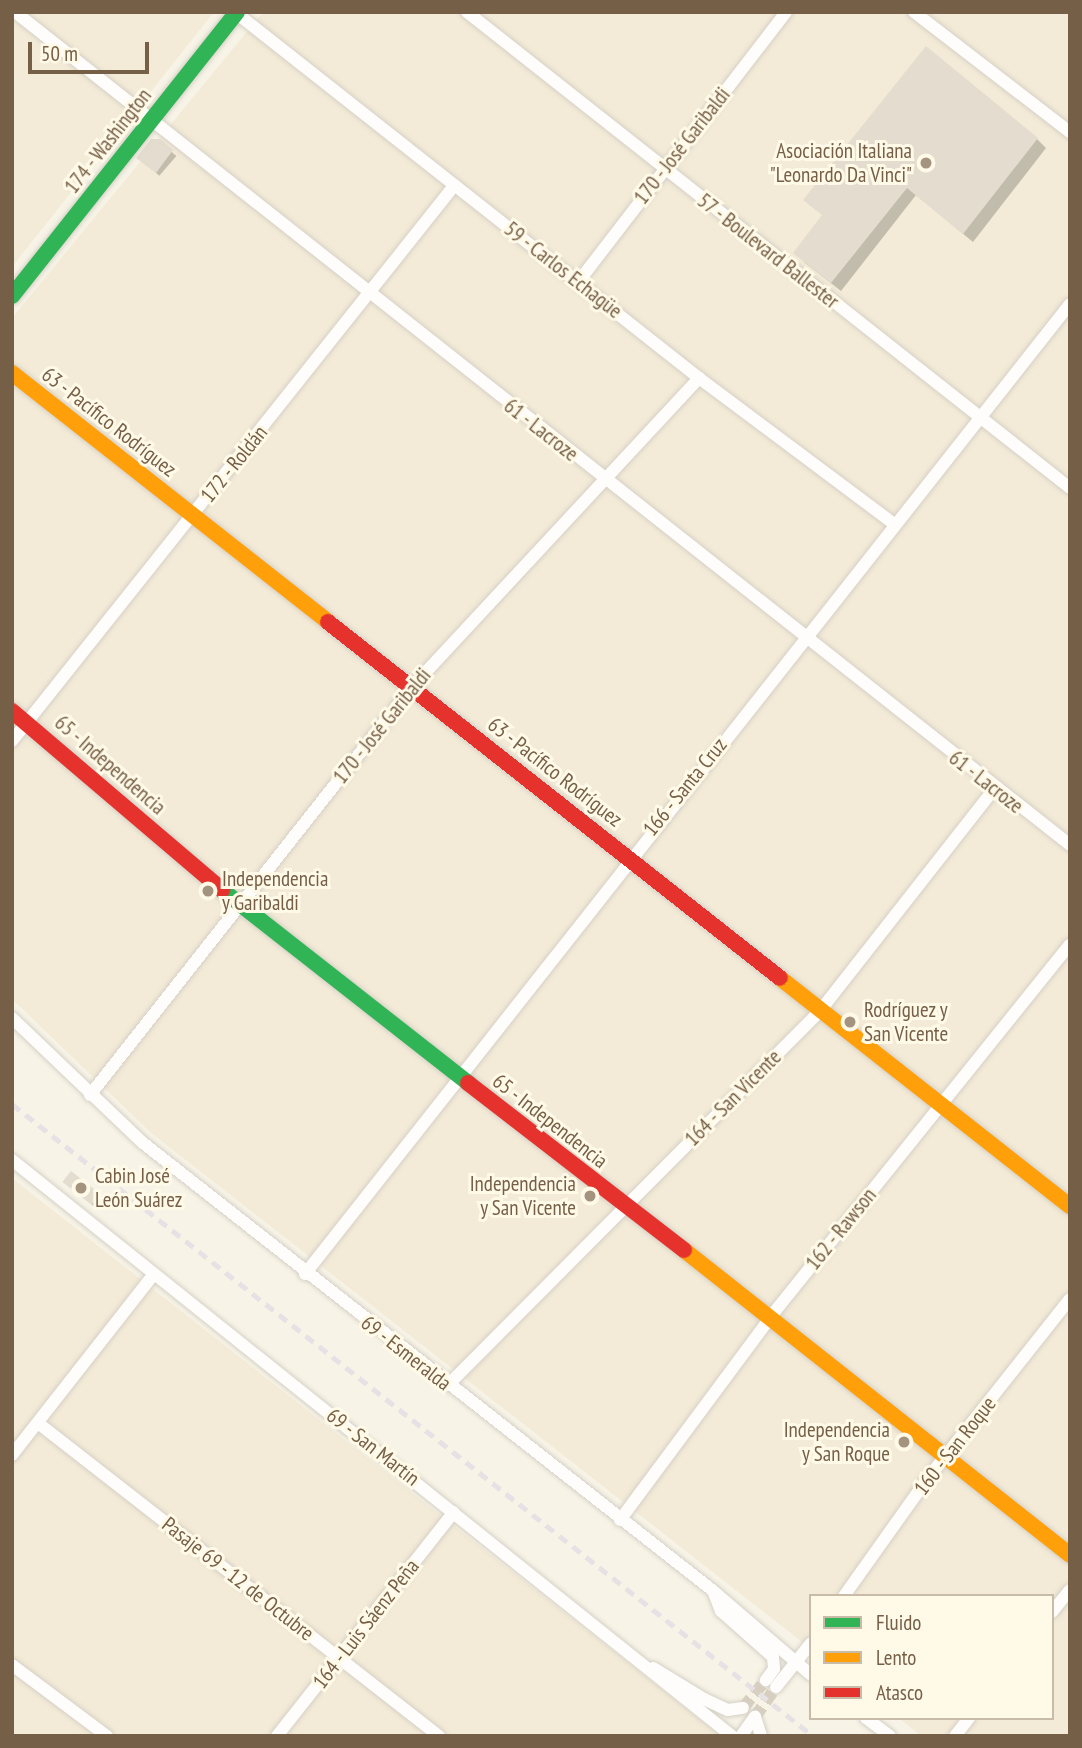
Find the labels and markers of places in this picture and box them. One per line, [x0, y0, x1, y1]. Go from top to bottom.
place label: Asociación Italiana "Leonardo Da Vinci" [769, 138, 912, 188]
marker: Asociación Italiana "Leonardo Da Vinci" [918, 155, 934, 171]
place label: Independencia y Garibaldi [222, 866, 328, 916]
marker: Independencia y Garibaldi [200, 883, 216, 899]
place label: Rodríguez y San Vicente [864, 997, 949, 1047]
marker: Rodríguez y San Vicente [842, 1014, 858, 1030]
place label: Cabin José León Suárez [95, 1163, 182, 1213]
place label: Independencia y San Vicente [470, 1171, 576, 1221]
marker: Cabin José León Suárez [73, 1180, 89, 1196]
marker: Independencia y San Vicente [582, 1188, 598, 1204]
place label: Independencia y San Roque [784, 1417, 890, 1467]
marker: Independencia y San Roque [896, 1434, 912, 1450]

